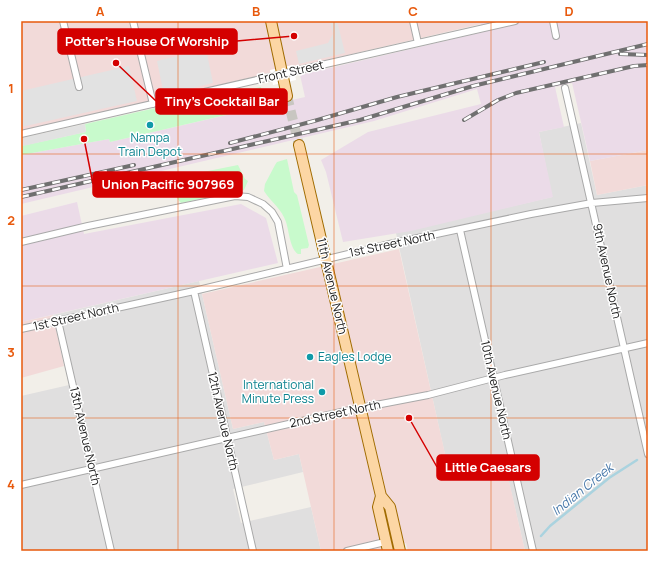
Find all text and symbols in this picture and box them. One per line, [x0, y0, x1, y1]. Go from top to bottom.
text: A [96, 2, 105, 20]
text: B [252, 2, 260, 20]
text: C [408, 2, 418, 20]
text: D [564, 2, 574, 20]
callout: Potter's House Of Worship [58, 29, 237, 54]
text: Potter's House Of Worship [65, 32, 229, 50]
street label: Front Street [256, 56, 326, 87]
text: 1 [8, 79, 14, 97]
callout: Tiny's Cocktail Bar [156, 89, 287, 114]
text: Tiny's Cocktail Bar [165, 92, 279, 110]
marker: Nampa Train Depot [145, 120, 155, 130]
place label: Nampa Train Depot [118, 129, 182, 160]
callout: Union Pacific 907969 [93, 172, 242, 197]
text: Union Pacific 907969 [102, 175, 234, 193]
text: 2 [7, 211, 15, 229]
street label: 9th Avenue North [589, 222, 626, 320]
street label: 1st Street North [347, 226, 436, 261]
street label: 11th Avenue North [313, 236, 352, 336]
street label: 1st Street North [31, 298, 120, 335]
street label: 10th Avenue North [477, 339, 516, 441]
text: 3 [7, 343, 15, 361]
place label: Eagles Lodge [318, 348, 392, 365]
marker: Eagles Lodge [305, 352, 315, 362]
street label: 12th Avenue North [204, 370, 243, 472]
place label: International Minute Press [242, 376, 314, 407]
street label: 13th Avenue North [66, 385, 105, 487]
marker: International Minute Press [317, 387, 327, 397]
street label: 2nd Street North [288, 396, 382, 431]
callout: Little Caesars [437, 455, 539, 480]
water label: Indian Creek [547, 457, 619, 519]
text: Little Caesars [445, 458, 531, 476]
text: 4 [7, 475, 15, 493]

